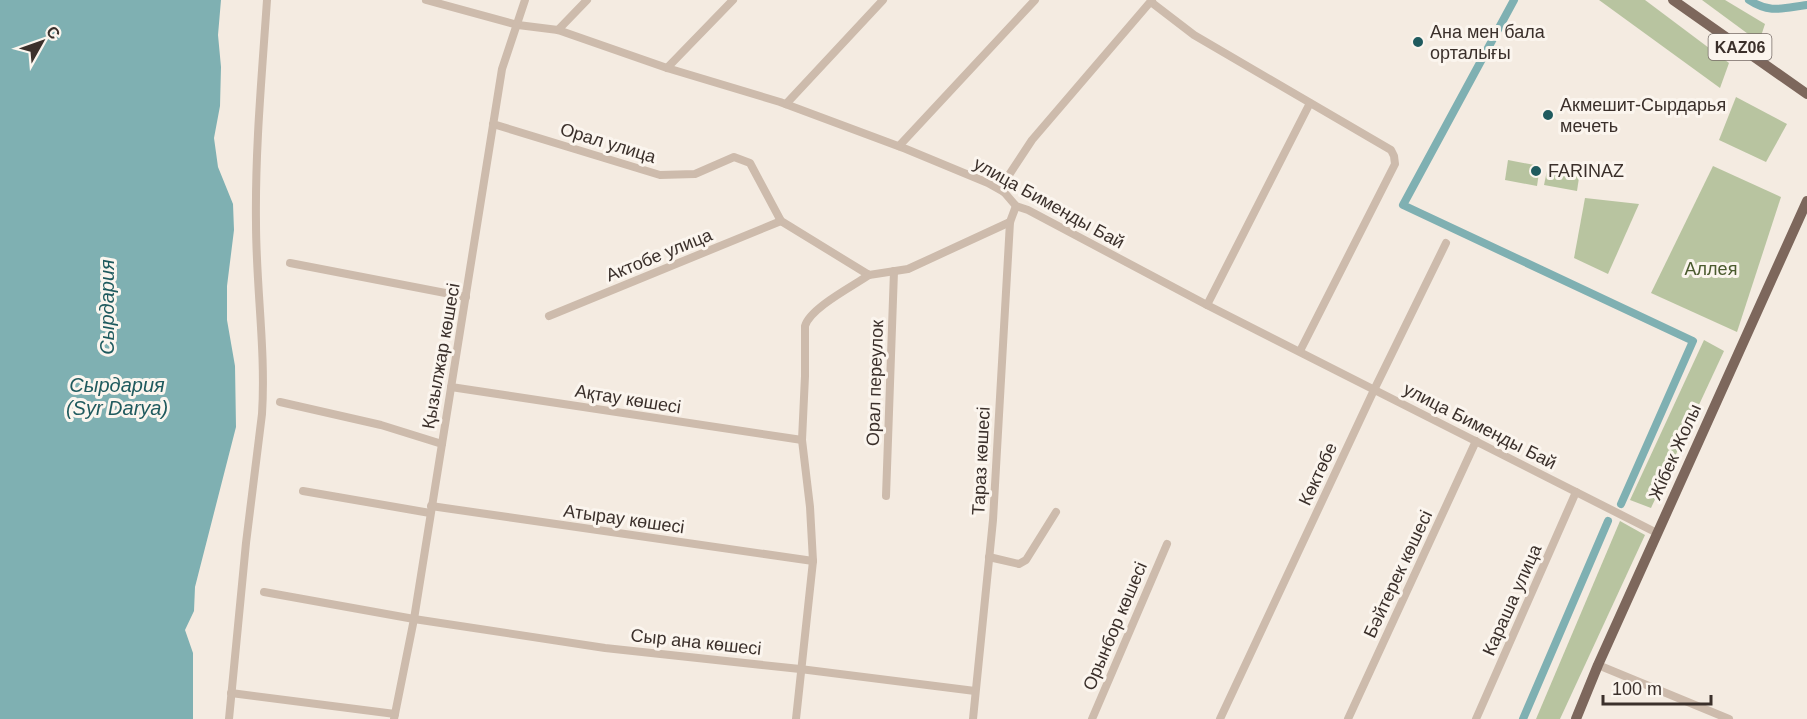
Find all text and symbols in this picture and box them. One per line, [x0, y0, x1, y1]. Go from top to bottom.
north arrow [12, 12, 72, 72]
place label: Ана мен бала орталығы [1430, 22, 1546, 63]
text: С [43, 23, 64, 43]
road number: KAZ06 [1708, 34, 1772, 60]
marker: Ана мен бала орталығы [1411, 35, 1425, 49]
place label: Акмешит-Сырдарья мечеть [1560, 95, 1726, 136]
marker: Акмешит-Сырдарья мечеть [1541, 108, 1555, 122]
street label: Орал улица [558, 119, 659, 167]
street label: улица Бименды Бай [970, 153, 1128, 253]
place label: FARINAZ [1548, 161, 1624, 181]
marker: FARINAZ [1529, 164, 1543, 178]
street label: Актобе улица [603, 224, 716, 285]
water label: Сырдария [96, 259, 118, 355]
park label: Аллея [1685, 259, 1737, 279]
street label: Қызылжар көшесі [418, 282, 464, 430]
street label: Орал переулок [863, 319, 887, 446]
water label: Сырдария (Syr Darya) [66, 374, 168, 419]
street label: улица Бименды Бай [1400, 379, 1560, 473]
street label: Ақтау көшесі [574, 381, 682, 417]
street label: Жібек Жолы [1645, 401, 1705, 503]
street label: Тараз көшесі [968, 406, 994, 516]
street label: Көктөбе [1295, 439, 1341, 509]
street label: Атырау көшесі [562, 501, 686, 537]
street label: Бәйтерек көшесі [1360, 507, 1436, 641]
street label: Караша улица [1479, 540, 1546, 659]
street label: Орынбор көшесі [1079, 559, 1151, 693]
street label: Сыр ана көшесі [630, 625, 762, 659]
scale bar [1603, 668, 1711, 706]
text: 100 m [1612, 679, 1662, 699]

